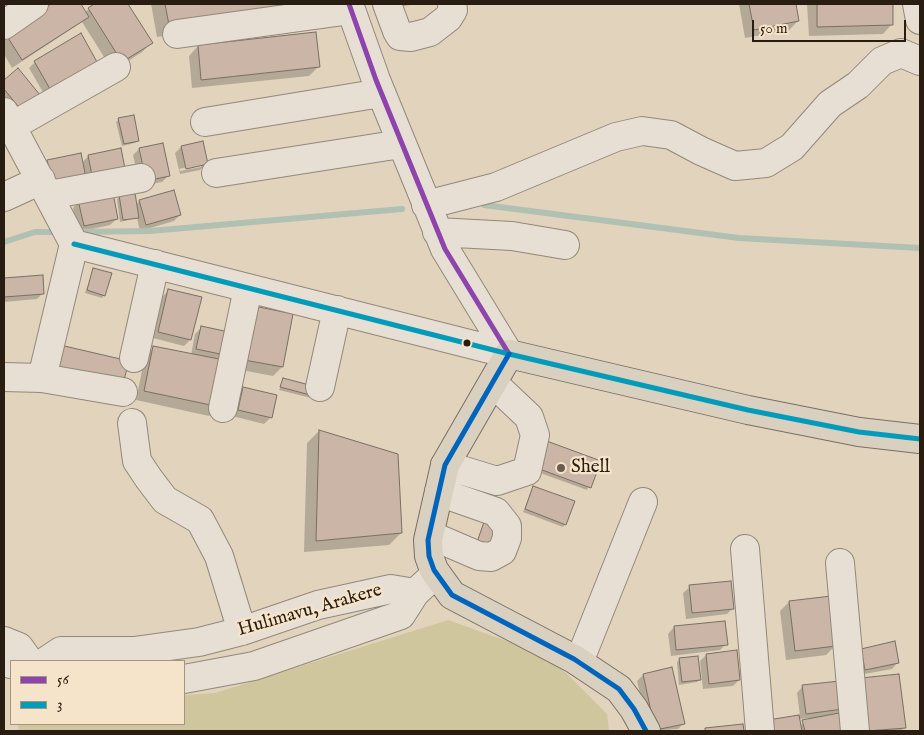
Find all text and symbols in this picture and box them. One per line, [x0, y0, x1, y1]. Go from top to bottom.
scale bar [754, 10, 908, 42]
text: 50 m [760, 19, 788, 38]
unlabelled marker [462, 338, 472, 348]
place label: Shell [571, 457, 610, 479]
marker: Shell [555, 462, 567, 474]
street label: Hulimavu, Arakere [235, 580, 385, 642]
legend [10, 660, 185, 725]
text: 56 [57, 670, 69, 689]
text: 3 [57, 695, 63, 714]

